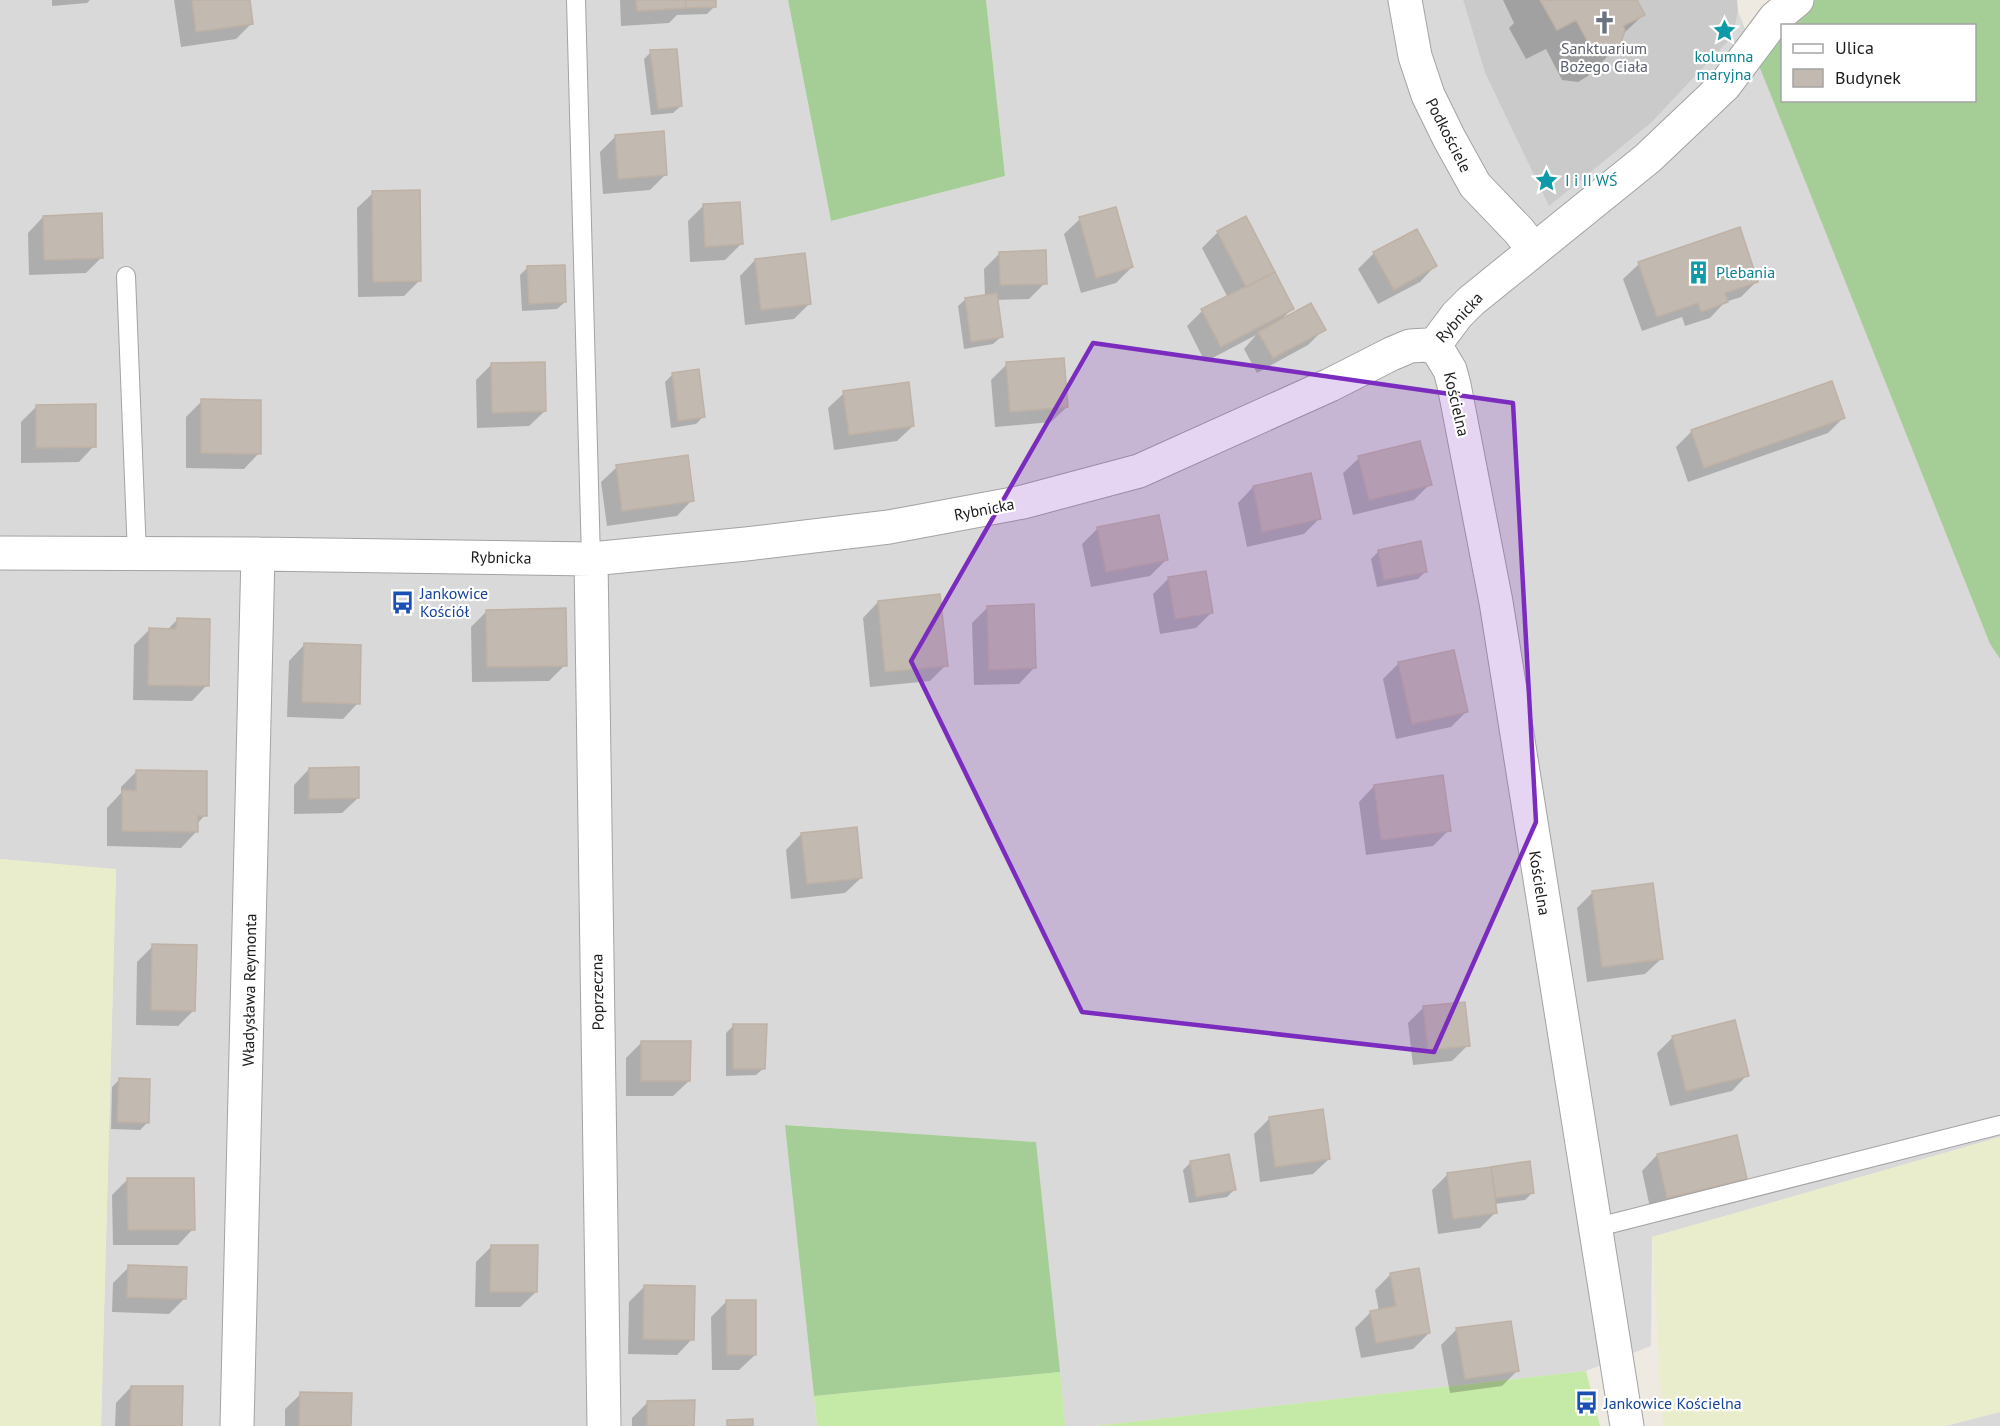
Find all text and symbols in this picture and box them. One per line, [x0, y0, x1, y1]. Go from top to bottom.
church icon: Sanktuarium Bożego Ciała [1591, 10, 1617, 36]
place icon: kolumna maryjna [1711, 18, 1737, 44]
legend [1781, 24, 1976, 102]
text: Ulica [1835, 36, 1874, 59]
place label: Sanktuarium Bożego Ciała [1560, 38, 1648, 76]
place label: kolumna maryjna [1694, 46, 1754, 84]
text: Budynek [1835, 66, 1901, 89]
street label: Podkościele [1422, 94, 1476, 176]
place icon: I i II WŚ [1534, 167, 1560, 193]
place label: I i II WŚ [1565, 170, 1618, 190]
building icon: Plebania [1685, 259, 1711, 285]
place label: Plebania [1716, 262, 1775, 282]
street label: Rybnicka [1431, 288, 1487, 346]
street label: Kościelna [1440, 370, 1474, 438]
street label: Rybnicka [952, 493, 1016, 525]
street label: Rybnicka [470, 546, 532, 568]
place label: Jankowice Kościół [419, 583, 488, 621]
bus stop icon: Jankowice Kościół [389, 589, 415, 615]
street label: Kościelna [1525, 849, 1555, 917]
street label: Władysława Reymonta [238, 913, 260, 1067]
street label: Poprzeczna [586, 953, 608, 1031]
bus stop icon: Jankowice Kościelna [1573, 1390, 1599, 1416]
place label: Jankowice Kościelna [1603, 1393, 1742, 1413]

